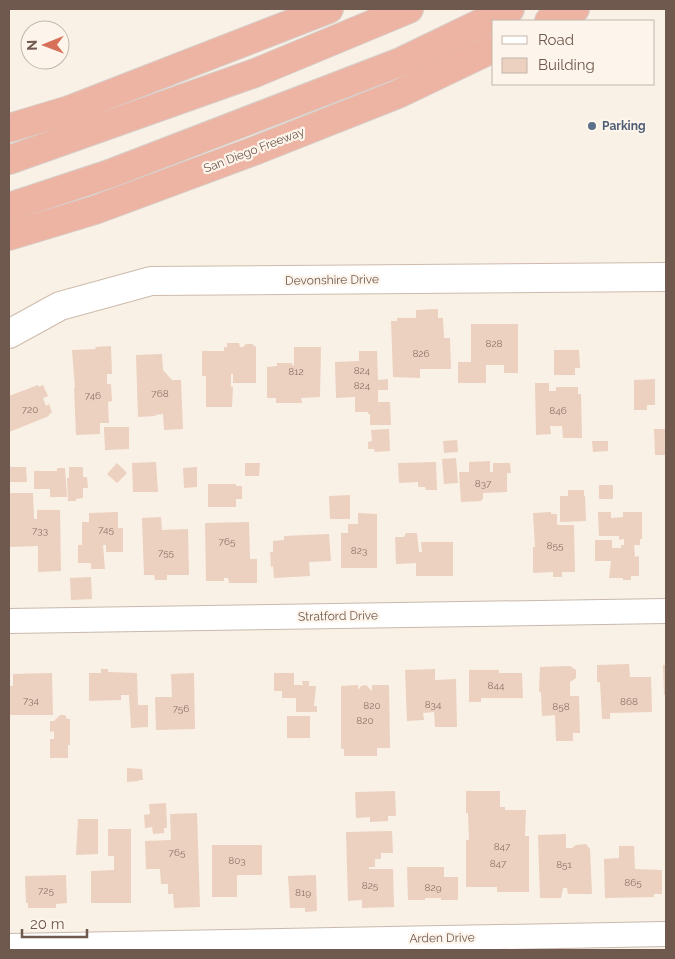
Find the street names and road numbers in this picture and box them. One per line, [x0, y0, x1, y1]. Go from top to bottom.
street label: San Diego Freeway [202, 124, 307, 176]
street label: Devonshire Drive [285, 272, 379, 288]
street label: Stratford Drive [298, 608, 378, 624]
street label: Arden Drive [409, 930, 475, 946]

